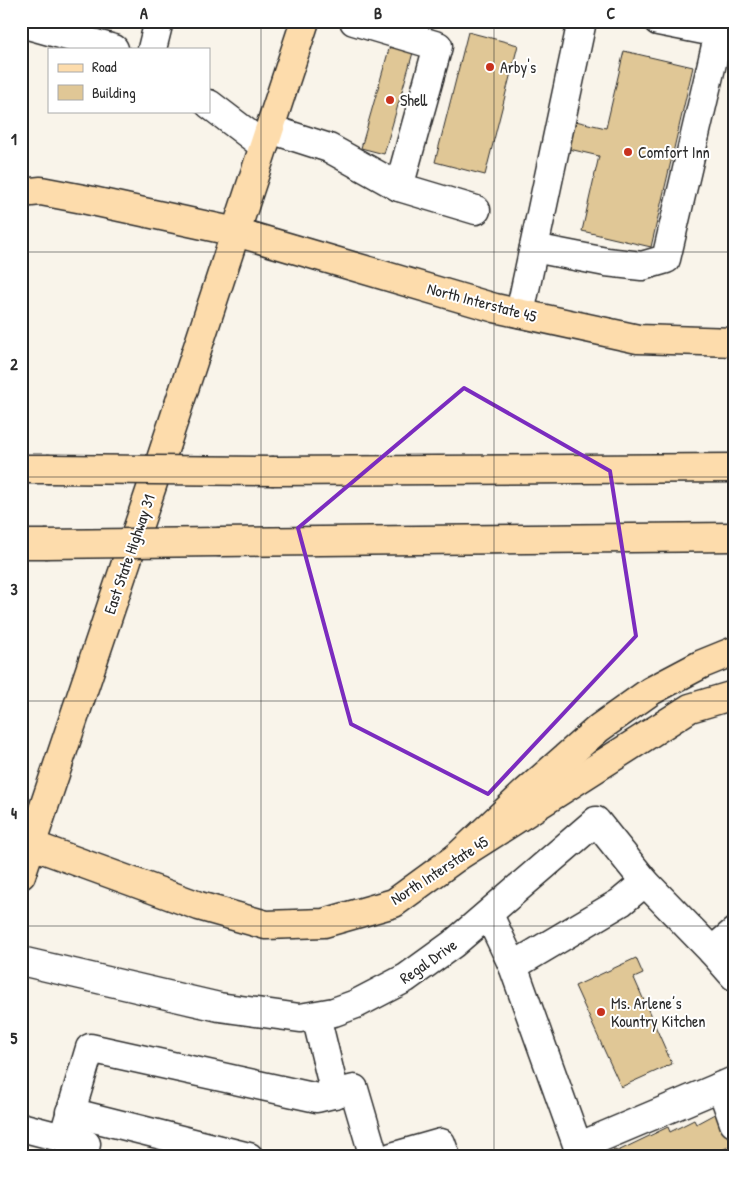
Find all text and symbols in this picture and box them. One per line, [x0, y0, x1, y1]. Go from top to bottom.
text: A [140, 2, 148, 24]
text: B [374, 2, 382, 24]
text: C [607, 2, 616, 24]
legend [48, 48, 210, 112]
text: Road [92, 56, 117, 77]
place label: Arby's [500, 56, 536, 78]
marker: Arby's [484, 61, 496, 73]
text: Building [92, 82, 136, 103]
place label: Shell [400, 89, 427, 111]
marker: Shell [384, 94, 396, 106]
text: 1 [11, 128, 17, 150]
place label: Comfort Inn [638, 141, 710, 163]
marker: Comfort Inn [622, 146, 634, 158]
street label: North Interstate 45 [425, 277, 539, 327]
text: 2 [10, 353, 18, 375]
street label: East State Highway 31 [98, 491, 160, 617]
text: 3 [10, 578, 18, 600]
text: 4 [11, 802, 17, 824]
street label: North Interstate 45 [386, 830, 492, 910]
street label: Regal Drive [395, 933, 461, 989]
place label: Ms. Arlene’s Kountry Kitchen [611, 992, 706, 1032]
marker: Ms. Arlene’s Kountry Kitchen [595, 1006, 607, 1018]
text: 5 [11, 1027, 18, 1049]

